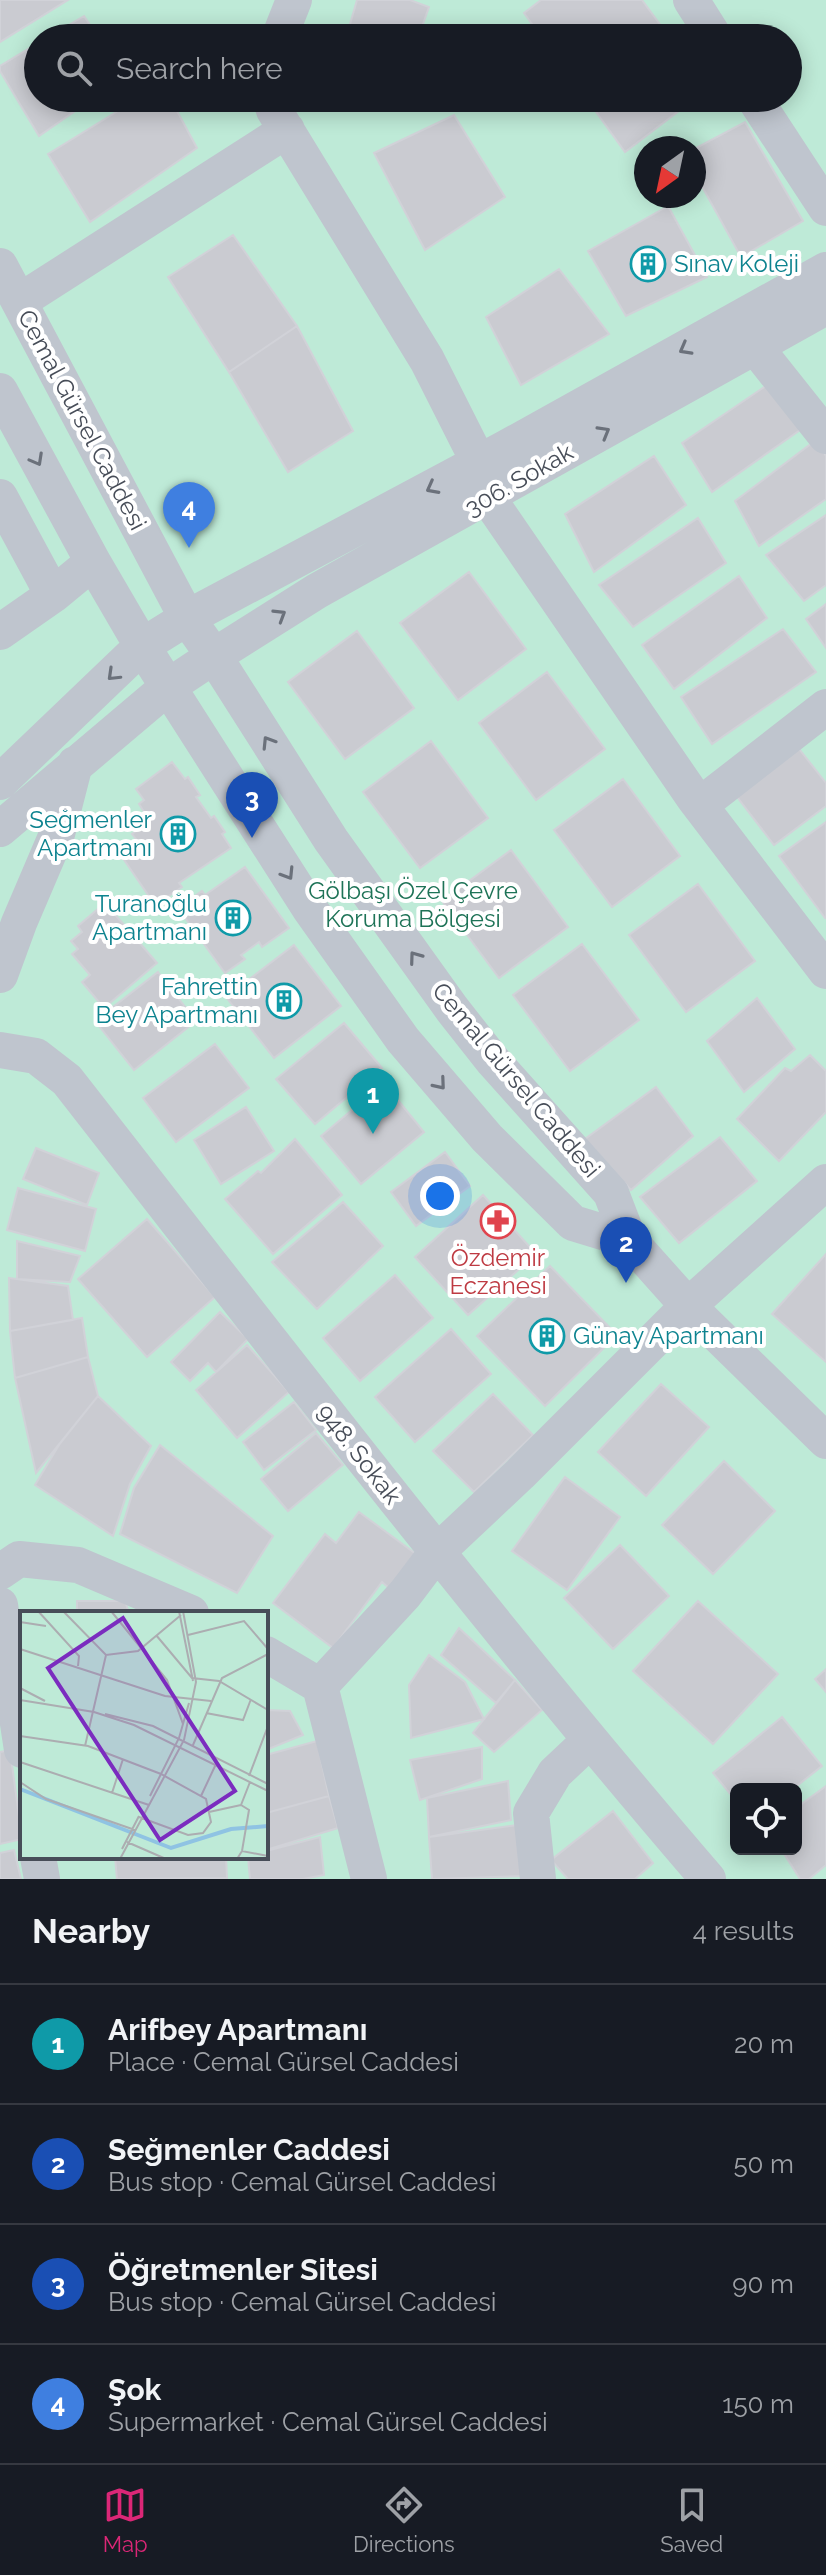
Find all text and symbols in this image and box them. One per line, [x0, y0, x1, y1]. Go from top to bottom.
search box [24, 24, 802, 112]
icon: search [52, 46, 96, 90]
text: Search here [116, 51, 283, 86]
north arrow [634, 136, 706, 208]
building icon: Sınav Koleji [629, 245, 667, 283]
place label: Sınav Koleji [674, 249, 799, 278]
street label: Cemal Gürsel Caddesi [12, 305, 153, 535]
one-way arrow [679, 340, 693, 355]
one-way arrow [595, 426, 610, 442]
street label: 306. Sokak [460, 437, 578, 522]
one-way arrow [28, 451, 43, 466]
one-way arrow [426, 478, 441, 493]
pin: 4 [163, 482, 215, 548]
one-way arrow [271, 609, 286, 624]
one-way arrow [108, 666, 122, 680]
one-way arrow [263, 736, 278, 751]
pin: 3 [226, 772, 278, 838]
place label: Seğmenler Apartmanı [29, 805, 153, 862]
building icon: Seğmenler Apartmanı [159, 815, 197, 853]
one-way arrow [278, 865, 293, 879]
park label: Gölbaşı Özel Çevre Koruma Bölgesi [308, 876, 518, 933]
place label: Turanoğlu Apartmanı [92, 889, 207, 946]
building icon: Turanoğlu Apartmanı [214, 899, 252, 937]
one-way arrow [410, 951, 424, 965]
place label: Fahrettin Bey Apartmanı [96, 972, 258, 1029]
street label: Cemal Gürsel Caddesi [426, 976, 606, 1183]
building icon: Fahrettin Bey Apartmanı [265, 982, 303, 1020]
pin: 1 [347, 1068, 399, 1134]
one-way arrow [431, 1074, 445, 1089]
your location [420, 1176, 460, 1216]
pharmacy icon: Özdemir Eczanesi [479, 1202, 517, 1240]
pin: 2 [600, 1217, 652, 1283]
place label: Özdemir Eczanesi [449, 1243, 547, 1300]
building icon: Günay Apartmanı [528, 1317, 566, 1355]
place label: Günay Apartmanı [573, 1321, 764, 1350]
street label: 948. Sokak [311, 1398, 408, 1510]
inset map [20, 1611, 268, 1859]
map controls [730, 1783, 802, 1855]
button: locate [730, 1783, 802, 1855]
text: Nearby [32, 1911, 150, 1951]
text: 4 results [693, 1916, 794, 1946]
text: Arifbey Apartmanı [108, 2012, 367, 2047]
text: 1 [52, 2029, 64, 2059]
text: 20 m [734, 2029, 794, 2059]
text: Place · Cemal Gürsel Caddesi [108, 2047, 459, 2077]
text: Seğmenler Caddesi [108, 2132, 390, 2167]
text: 2 [51, 2149, 65, 2179]
text: 50 m [733, 2149, 794, 2179]
text: Bus stop · Cemal Gürsel Caddesi [108, 2167, 497, 2197]
text: Öğretmenler Sitesi [108, 2252, 378, 2287]
text: 3 [51, 2269, 65, 2299]
text: 90 m [732, 2269, 794, 2299]
text: Bus stop · Cemal Gürsel Caddesi [108, 2287, 497, 2317]
text: Şok [108, 2372, 161, 2407]
text: 4 [51, 2389, 65, 2419]
text: 150 m [722, 2389, 794, 2419]
text: Supermarket · Cemal Gürsel Caddesi [108, 2407, 548, 2437]
tab: Map [103, 2483, 148, 2557]
tab: Directions [353, 2483, 455, 2557]
tab: Saved [660, 2483, 723, 2557]

